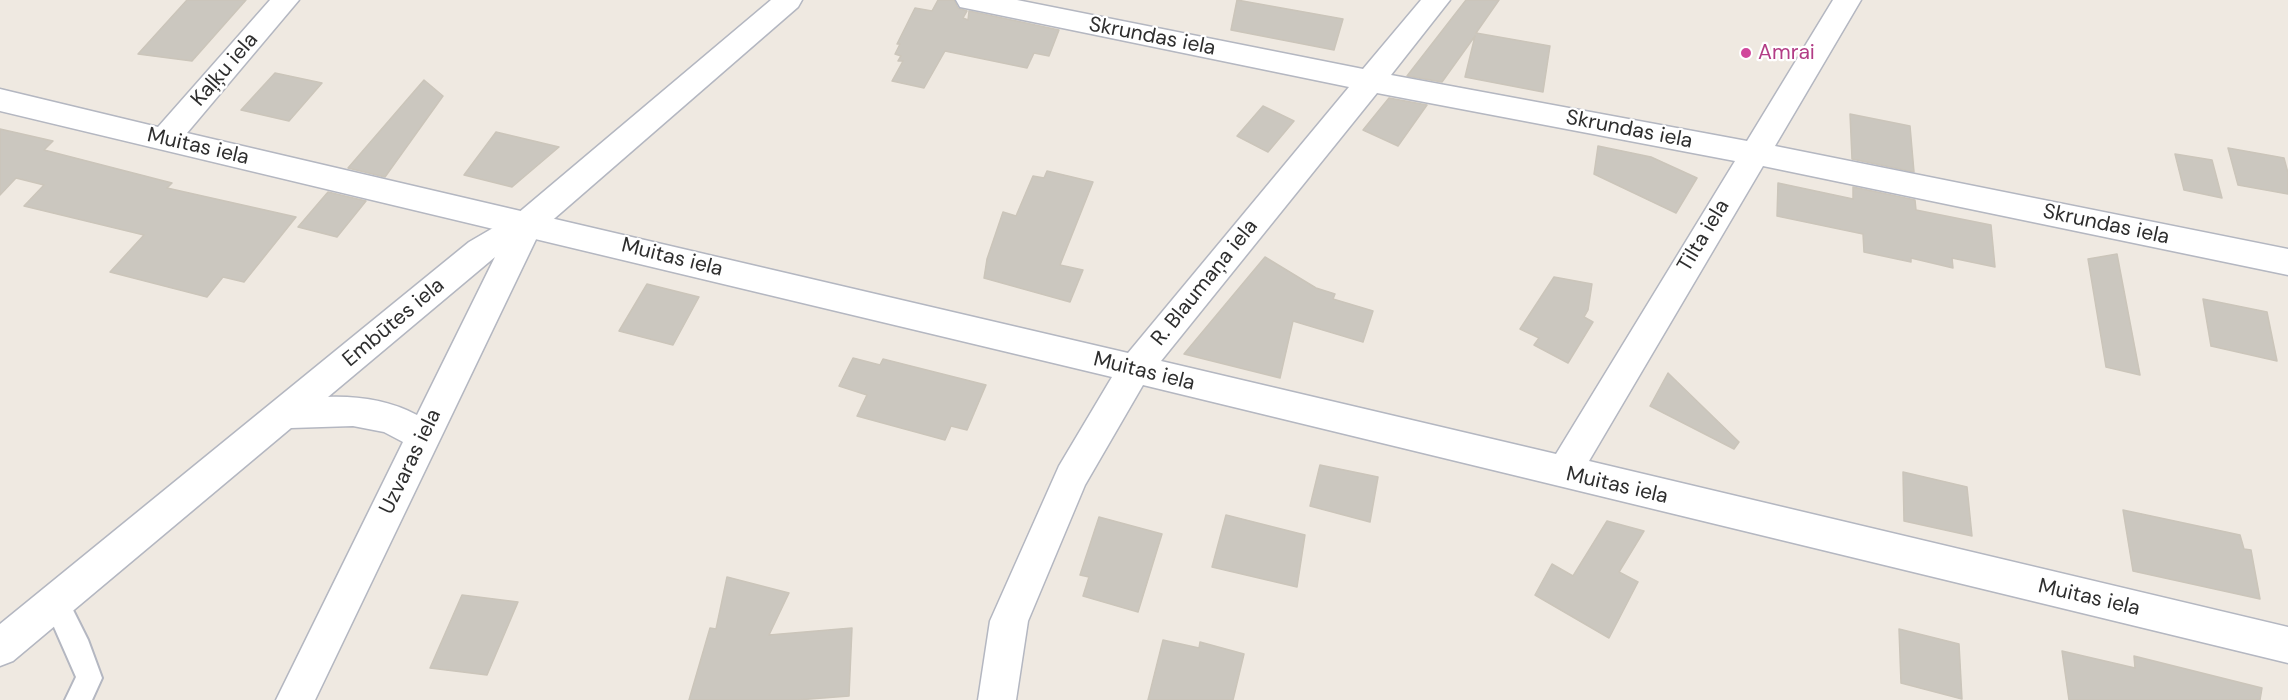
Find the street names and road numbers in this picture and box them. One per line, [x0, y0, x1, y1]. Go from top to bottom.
street label: Skrundas iela [1087, 12, 1217, 62]
street label: Kaļķu iela [186, 28, 264, 112]
street label: Skrundas iela [1564, 105, 1694, 155]
street label: Muitas iela [145, 123, 251, 171]
street label: Tilta iela [1673, 195, 1735, 277]
street label: Skrundas iela [2041, 199, 2171, 251]
street label: R. Blaumaņa iela [1146, 215, 1264, 351]
street label: Muitas iela [619, 233, 725, 283]
street label: Embūtes iela [338, 273, 450, 373]
street label: Muitas iela [1091, 347, 1197, 397]
street label: Uzvaras iela [375, 405, 447, 519]
street label: Muitas iela [1564, 462, 1670, 510]
street label: Muitas iela [2036, 574, 2142, 622]

